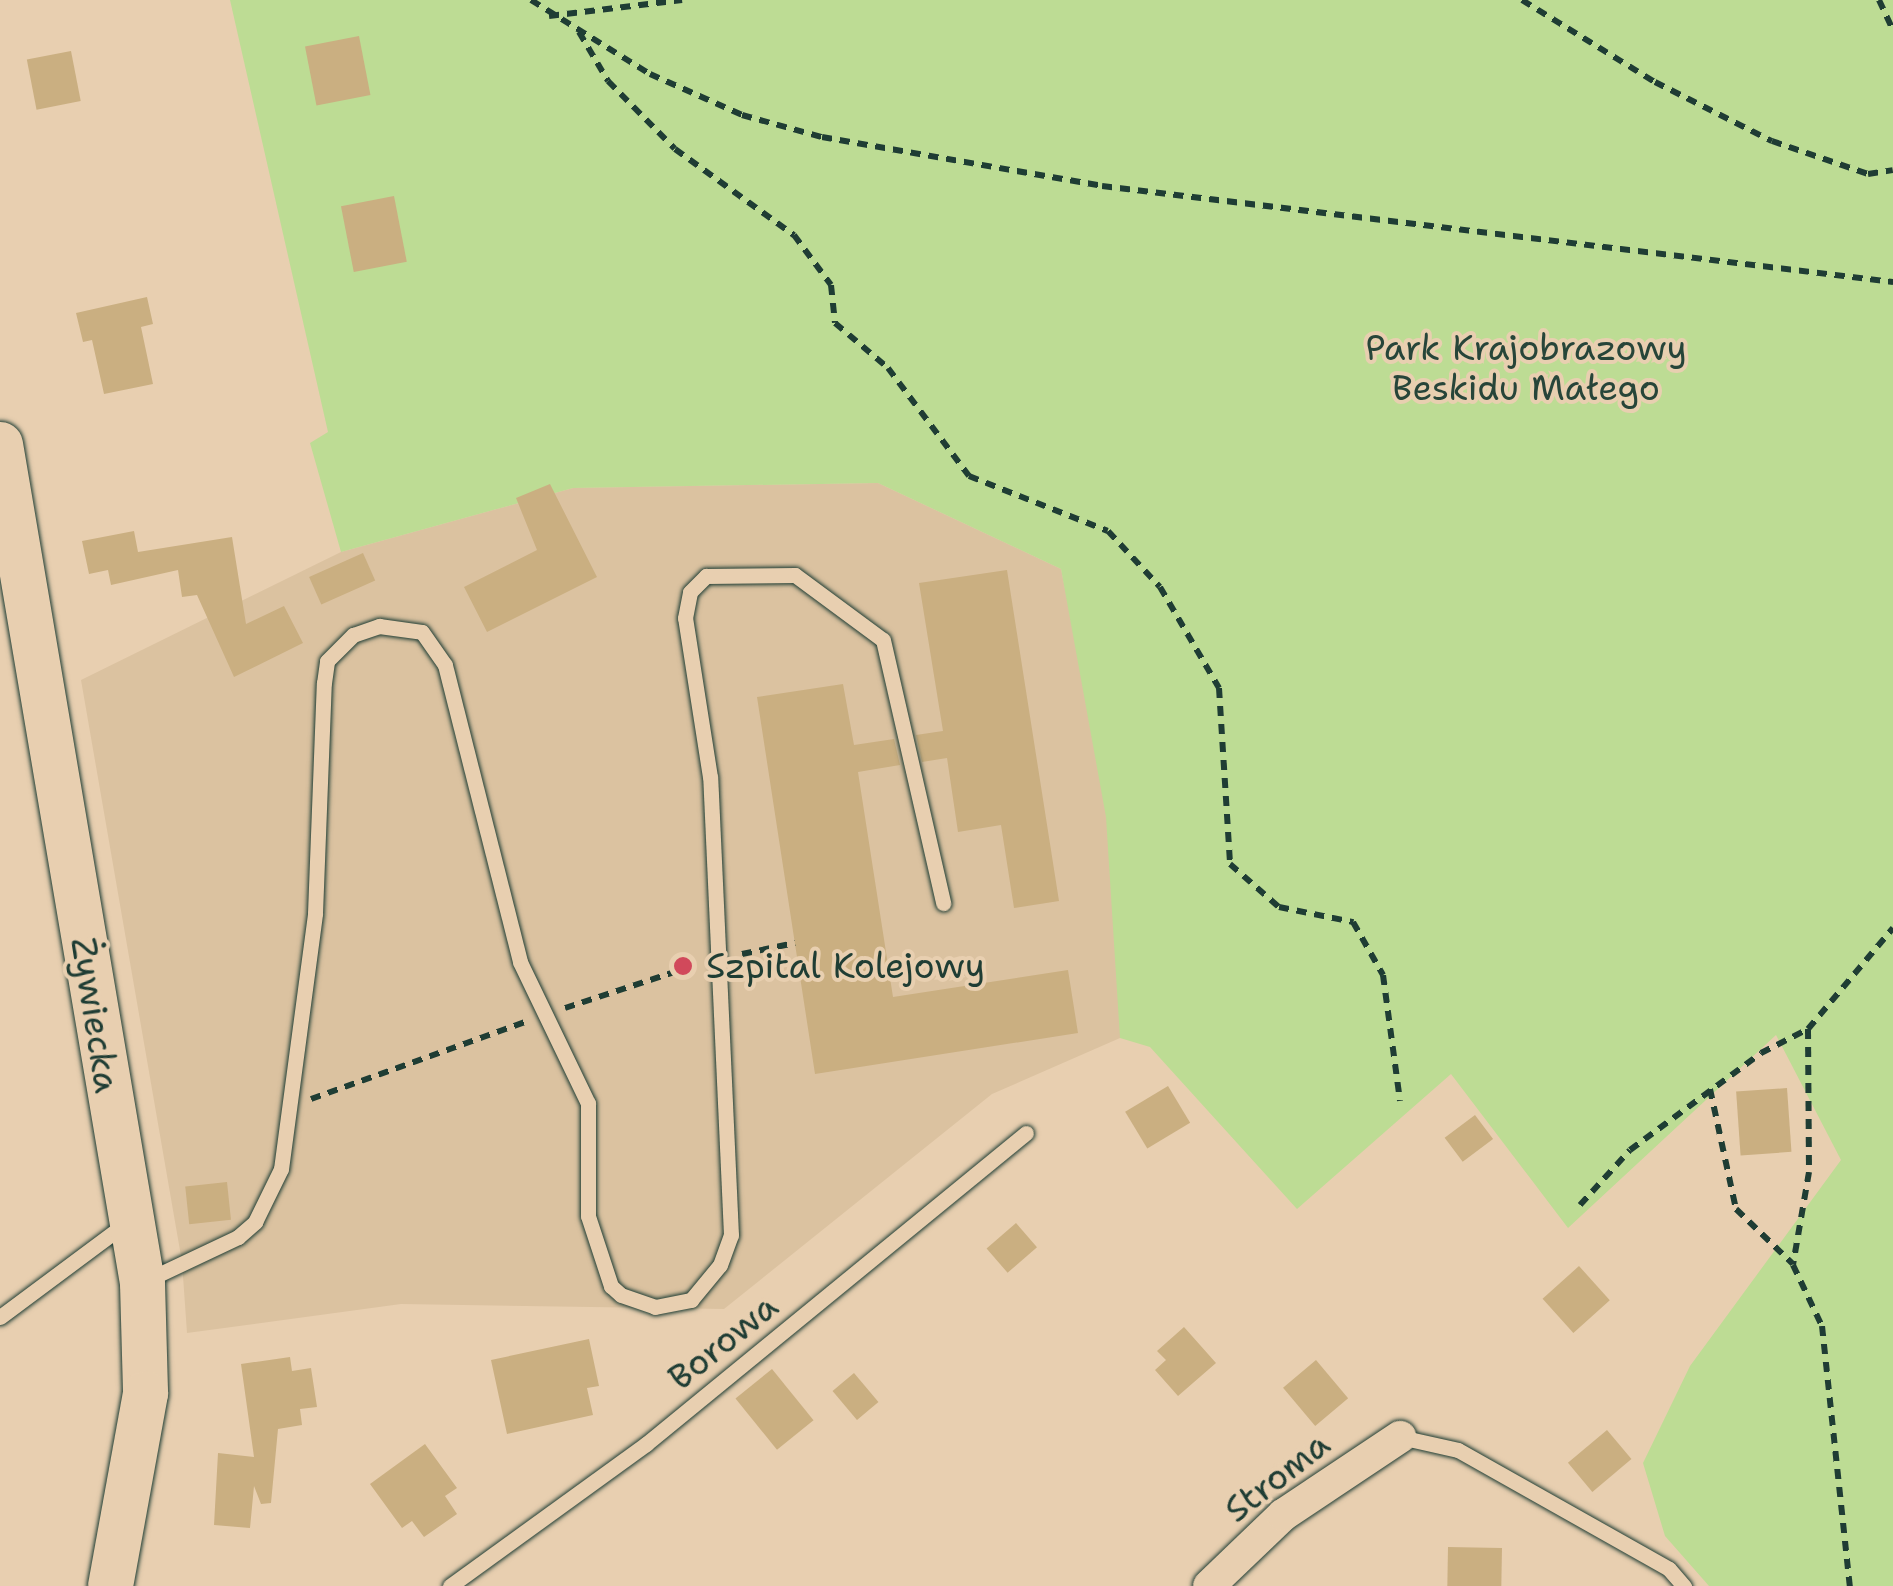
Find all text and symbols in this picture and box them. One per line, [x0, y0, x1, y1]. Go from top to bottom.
park label: Park Krajobrazowy Beskidu Małego [1365, 327, 1687, 409]
street label: Żywiecka [62, 934, 128, 1096]
place label: Szpital Kolejowy [706, 945, 985, 987]
marker: Szpital Kolejowy [670, 953, 696, 979]
street label: Borowa [660, 1285, 786, 1399]
street label: Stroma [1216, 1423, 1338, 1531]

